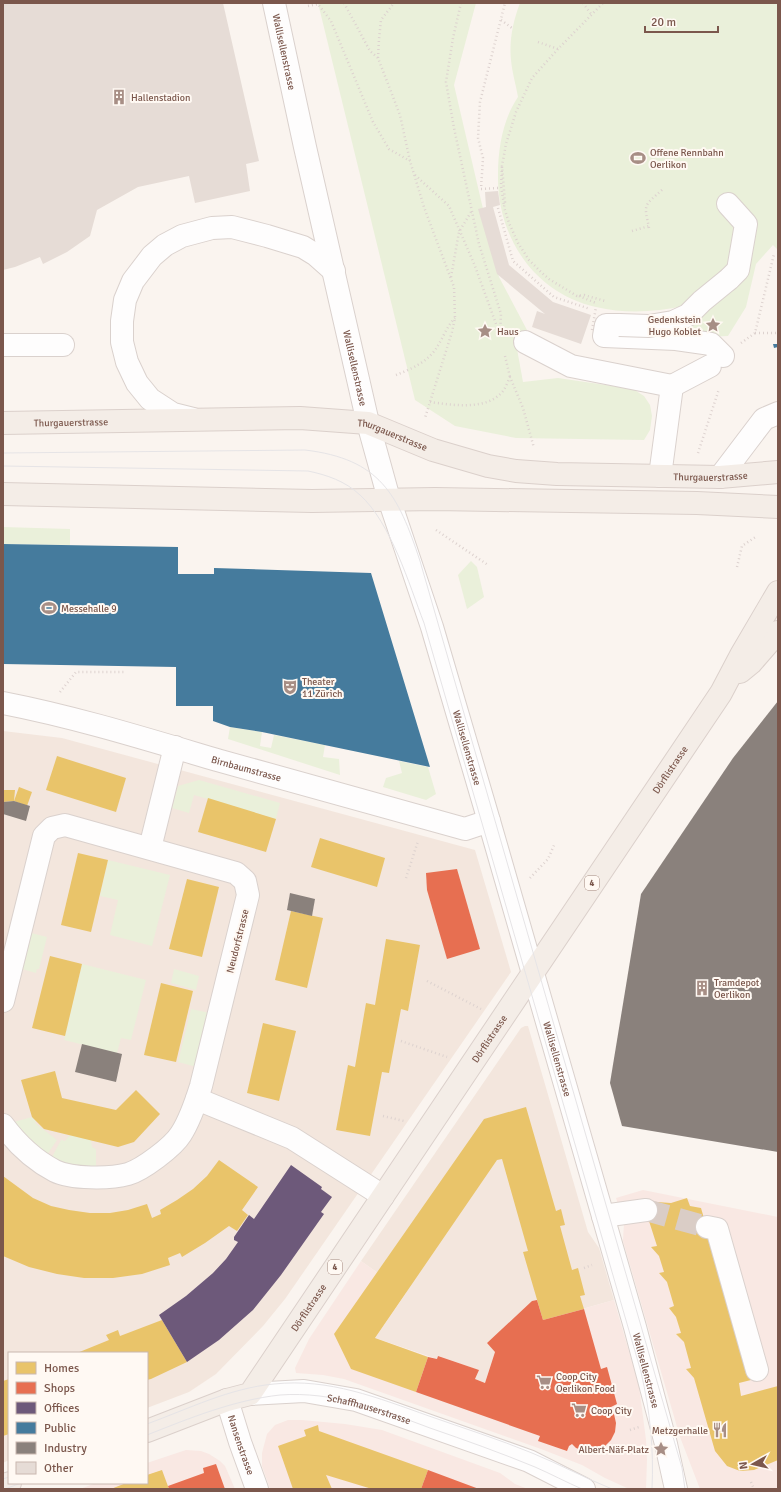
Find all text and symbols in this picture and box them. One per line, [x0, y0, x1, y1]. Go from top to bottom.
scale bar [645, 8, 718, 34]
street label: Wallisellenstrasse [270, 13, 298, 91]
text: 20 m [651, 15, 676, 30]
building icon: Hallenstadion [110, 88, 128, 106]
place label: Hallenstadion [131, 92, 190, 104]
place label: Offene Rennbahn Oerlikon [650, 147, 724, 171]
sports icon: Offene Rennbahn Oerlikon [629, 149, 647, 167]
place label: Gedenkstein Hugo Koblet [648, 314, 701, 338]
place icon: Gedenkstein Hugo Koblet [704, 316, 722, 334]
place icon: Haus [476, 322, 494, 340]
place label: Haus [497, 326, 519, 338]
street label: Wallisellenstrasse [340, 329, 369, 407]
street label: Thurgauerstrasse [34, 416, 108, 429]
street label: Thurgauerstrasse [357, 417, 429, 454]
street label: Thurgauerstrasse [673, 470, 748, 484]
sports icon: Messehalle 9 [40, 599, 58, 617]
place label: Messehalle 9 [61, 603, 117, 615]
place label: Theater 11 Zürich [302, 676, 343, 700]
theatre icon: Theater 11 Zürich [281, 678, 299, 696]
street label: Wallisellenstrasse [450, 709, 483, 787]
street label: Dörflistrasse [650, 744, 691, 796]
street label: Birnbaumstrasse [210, 754, 282, 785]
road number: 4 [585, 876, 599, 890]
street label: Neudorfstrasse [224, 908, 252, 974]
place label: Tramdepot Oerlikon [714, 977, 760, 1001]
building icon: Tramdepot Oerlikon [693, 979, 711, 997]
street label: Dörflistrasse [469, 1013, 510, 1065]
street label: Wallisellenstrasse [540, 1020, 573, 1098]
road number: 4 [328, 1260, 342, 1274]
street label: Dörflistrasse [289, 1282, 329, 1334]
street label: Wallisellenstrasse [630, 1332, 661, 1410]
legend [8, 1352, 148, 1484]
text: Homes [44, 1361, 79, 1376]
place label: Coop City Oerlikon Food [556, 1371, 615, 1395]
supermarket icon: Coop City Oerlikon Food [535, 1373, 553, 1391]
text: Shops [44, 1381, 75, 1396]
street label: Schaffhauserstrasse [326, 1392, 412, 1427]
text: Offices [44, 1401, 79, 1416]
supermarket icon: Coop City [570, 1401, 588, 1419]
place label: Coop City [591, 1405, 632, 1417]
street label: Nansenstrasse [225, 1414, 256, 1477]
text: Public [44, 1421, 76, 1436]
restaurant icon: Metzgerhalle [711, 1421, 729, 1439]
place label: Metzgerhalle [652, 1425, 708, 1437]
place icon: Albert-Näf-Platz [652, 1440, 670, 1458]
text: Industry [44, 1441, 87, 1456]
place label: Albert-Näf-Platz [578, 1444, 650, 1456]
north arrow [733, 1444, 773, 1484]
text: Other [44, 1461, 74, 1476]
text: N [737, 1461, 751, 1470]

